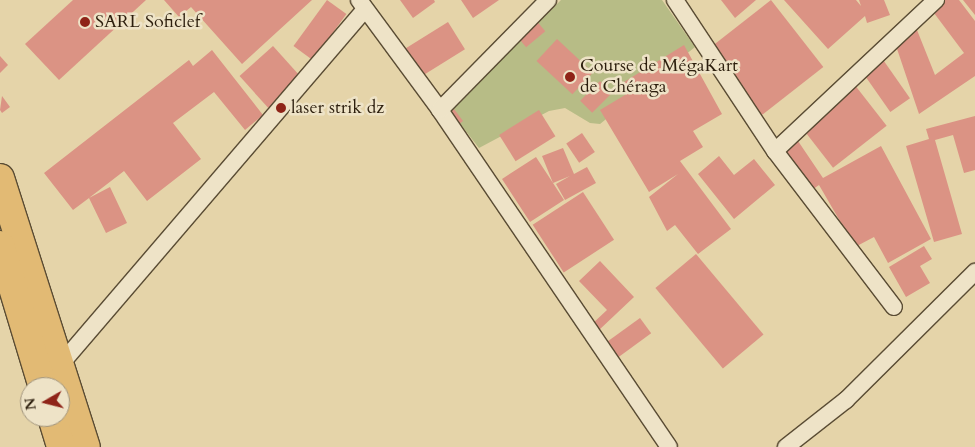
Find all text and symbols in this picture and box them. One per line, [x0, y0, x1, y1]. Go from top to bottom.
place label: SARL Soficlef [95, 11, 200, 33]
marker: SARL Soficlef [79, 16, 91, 28]
place label: Course de MégaKart de Chéraga [580, 56, 738, 98]
marker: Course de MégaKart de Chéraga [564, 71, 576, 83]
place label: laser strik dz [291, 97, 384, 119]
marker: laser strik dz [275, 102, 287, 114]
north arrow [20, 377, 70, 427]
text: N [20, 397, 41, 411]

